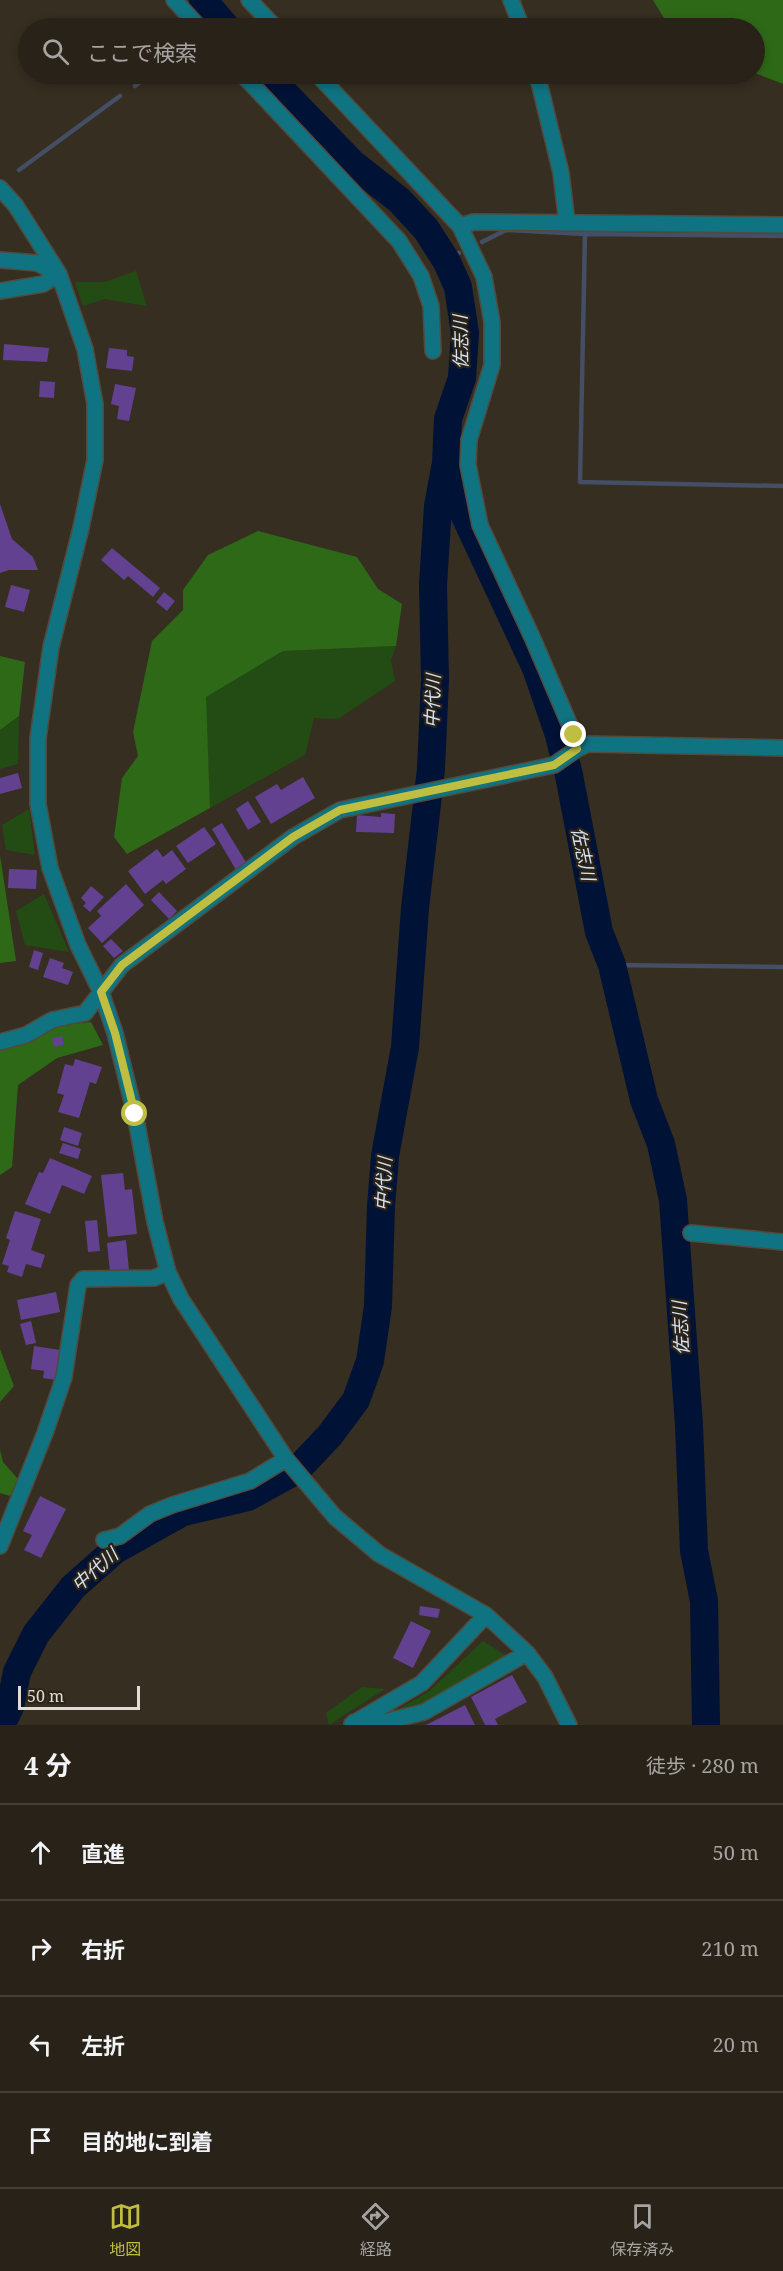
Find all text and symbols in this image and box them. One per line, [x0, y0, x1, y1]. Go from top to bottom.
search box [18, 18, 765, 84]
icon: search [39, 35, 72, 68]
text: ここで検索 [87, 37, 197, 67]
water label: 佐志川 [447, 313, 472, 369]
water label: 中代川 [419, 672, 445, 728]
route end [560, 721, 586, 747]
water label: 佐志川 [567, 825, 602, 885]
route start [121, 1100, 147, 1126]
water label: 中代川 [370, 1154, 397, 1212]
water label: 佐志川 [667, 1298, 693, 1356]
water label: 中代川 [66, 1541, 124, 1596]
scale bar [18, 1683, 140, 1710]
text: 50 m [27, 1685, 64, 1707]
text: 4 分 [24, 1747, 71, 1783]
text: 徒歩 · 280 m [646, 1752, 759, 1779]
icon: ahead [24, 1836, 57, 1869]
text: 直進 [81, 1838, 125, 1868]
text: 50 m [713, 1839, 759, 1866]
icon: right [24, 1932, 57, 1965]
text: 右折 [81, 1934, 125, 1964]
text: 210 m [701, 1935, 759, 1962]
icon: left [24, 2028, 57, 2061]
text: 左折 [81, 2030, 125, 2060]
text: 20 m [713, 2031, 759, 2058]
icon: arrive [24, 2124, 57, 2157]
text: 目的地に到着 [81, 2126, 213, 2156]
tab: 地図 [109, 2200, 142, 2260]
tab: 経路 [359, 2200, 392, 2260]
tab: 保存済み [610, 2200, 674, 2260]

